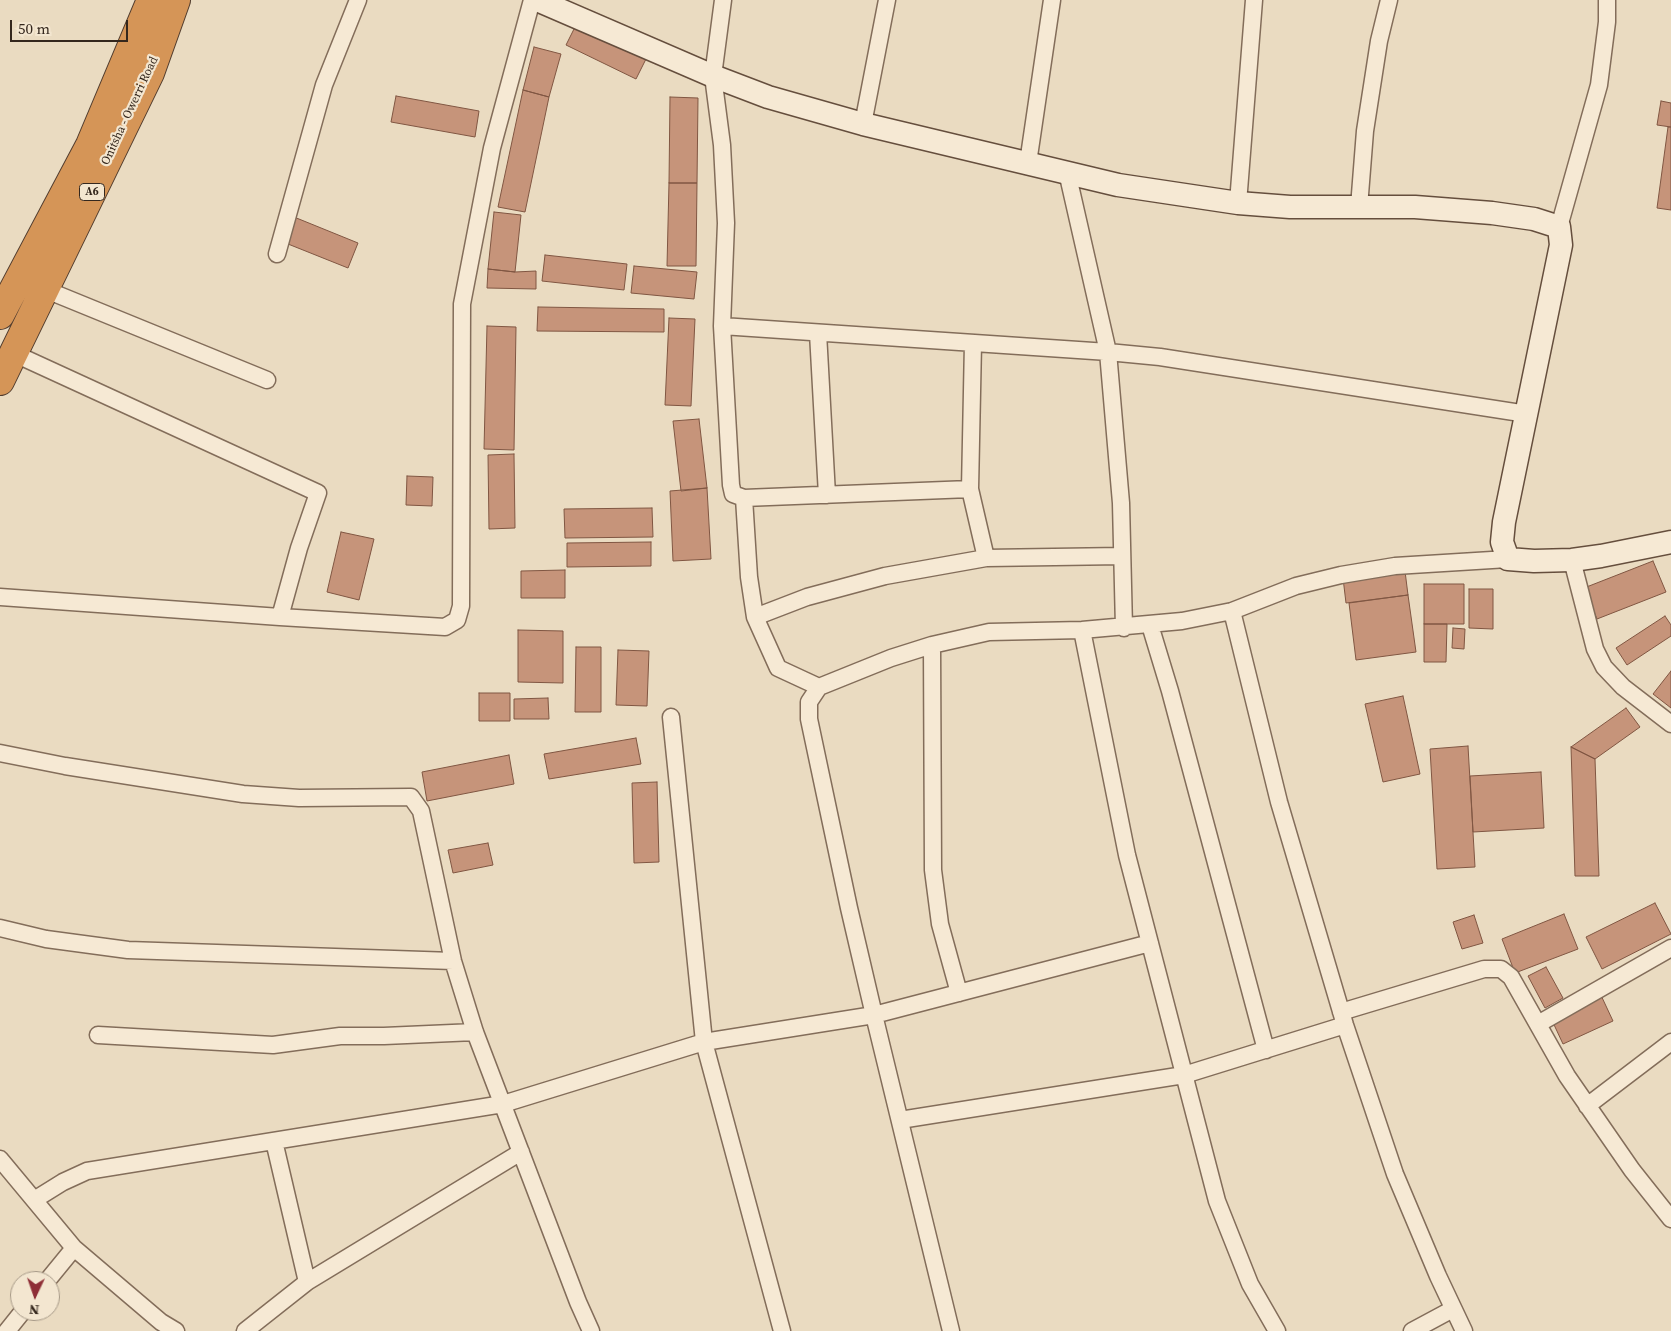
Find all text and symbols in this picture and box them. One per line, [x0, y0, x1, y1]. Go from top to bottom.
scale bar [12, 10, 130, 42]
text: 50 m [18, 18, 50, 39]
street label: Onitsha - Owerri Road [98, 54, 162, 168]
road number: A6 [80, 183, 104, 200]
north arrow [10, 1271, 60, 1321]
text: N [29, 1300, 40, 1320]

